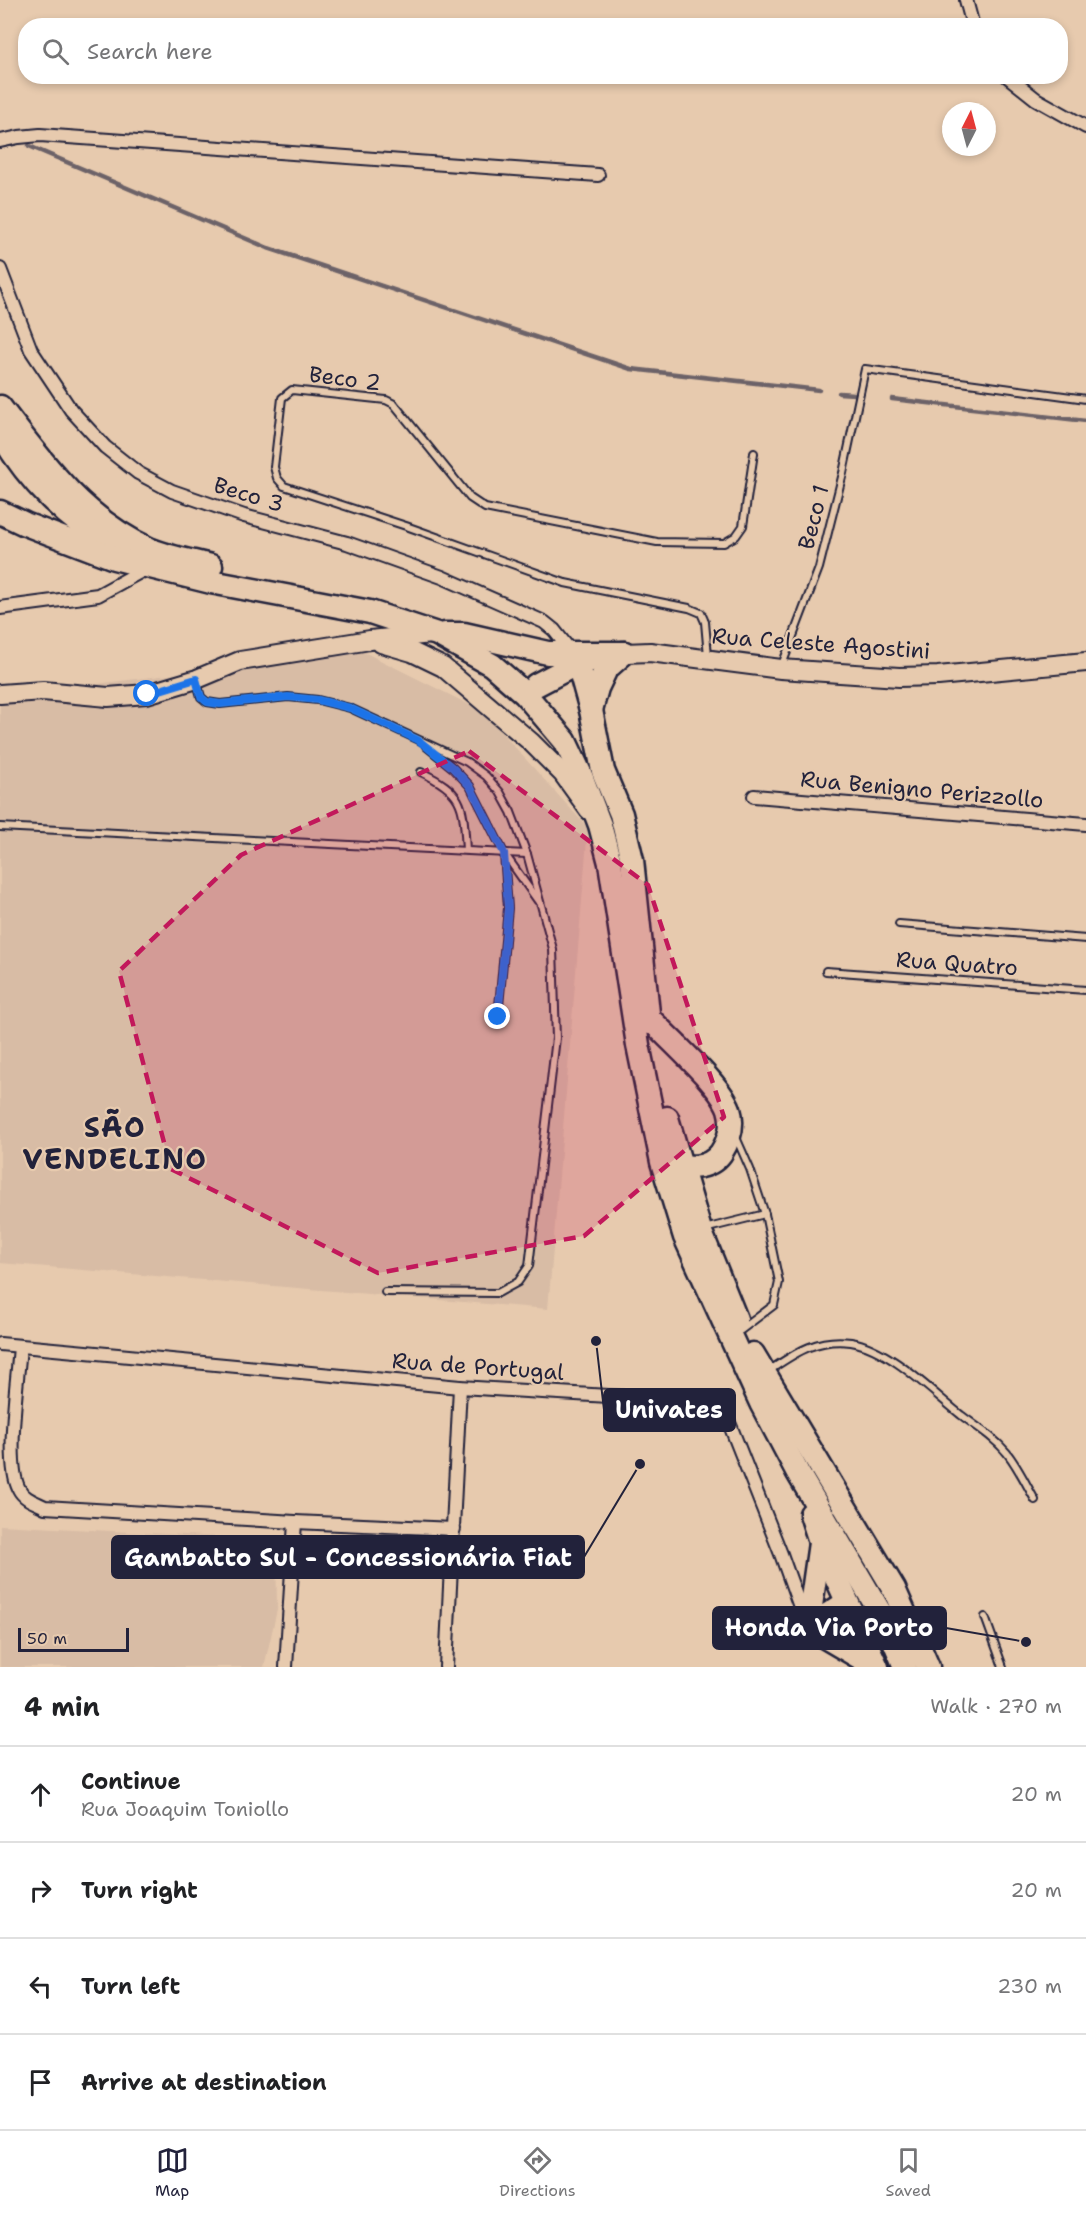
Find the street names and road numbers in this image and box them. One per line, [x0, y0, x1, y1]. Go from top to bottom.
street label: Beco 2 [308, 360, 382, 397]
street label: Beco 3 [210, 470, 287, 519]
street label: Beco 1 [791, 482, 835, 552]
street label: Rua Celeste Agostini [711, 621, 931, 666]
street label: Rua Benigno Perizzollo [799, 764, 1045, 815]
street label: Rua Quatro [895, 945, 1019, 982]
street label: Rua de Portugal [391, 1346, 565, 1387]

